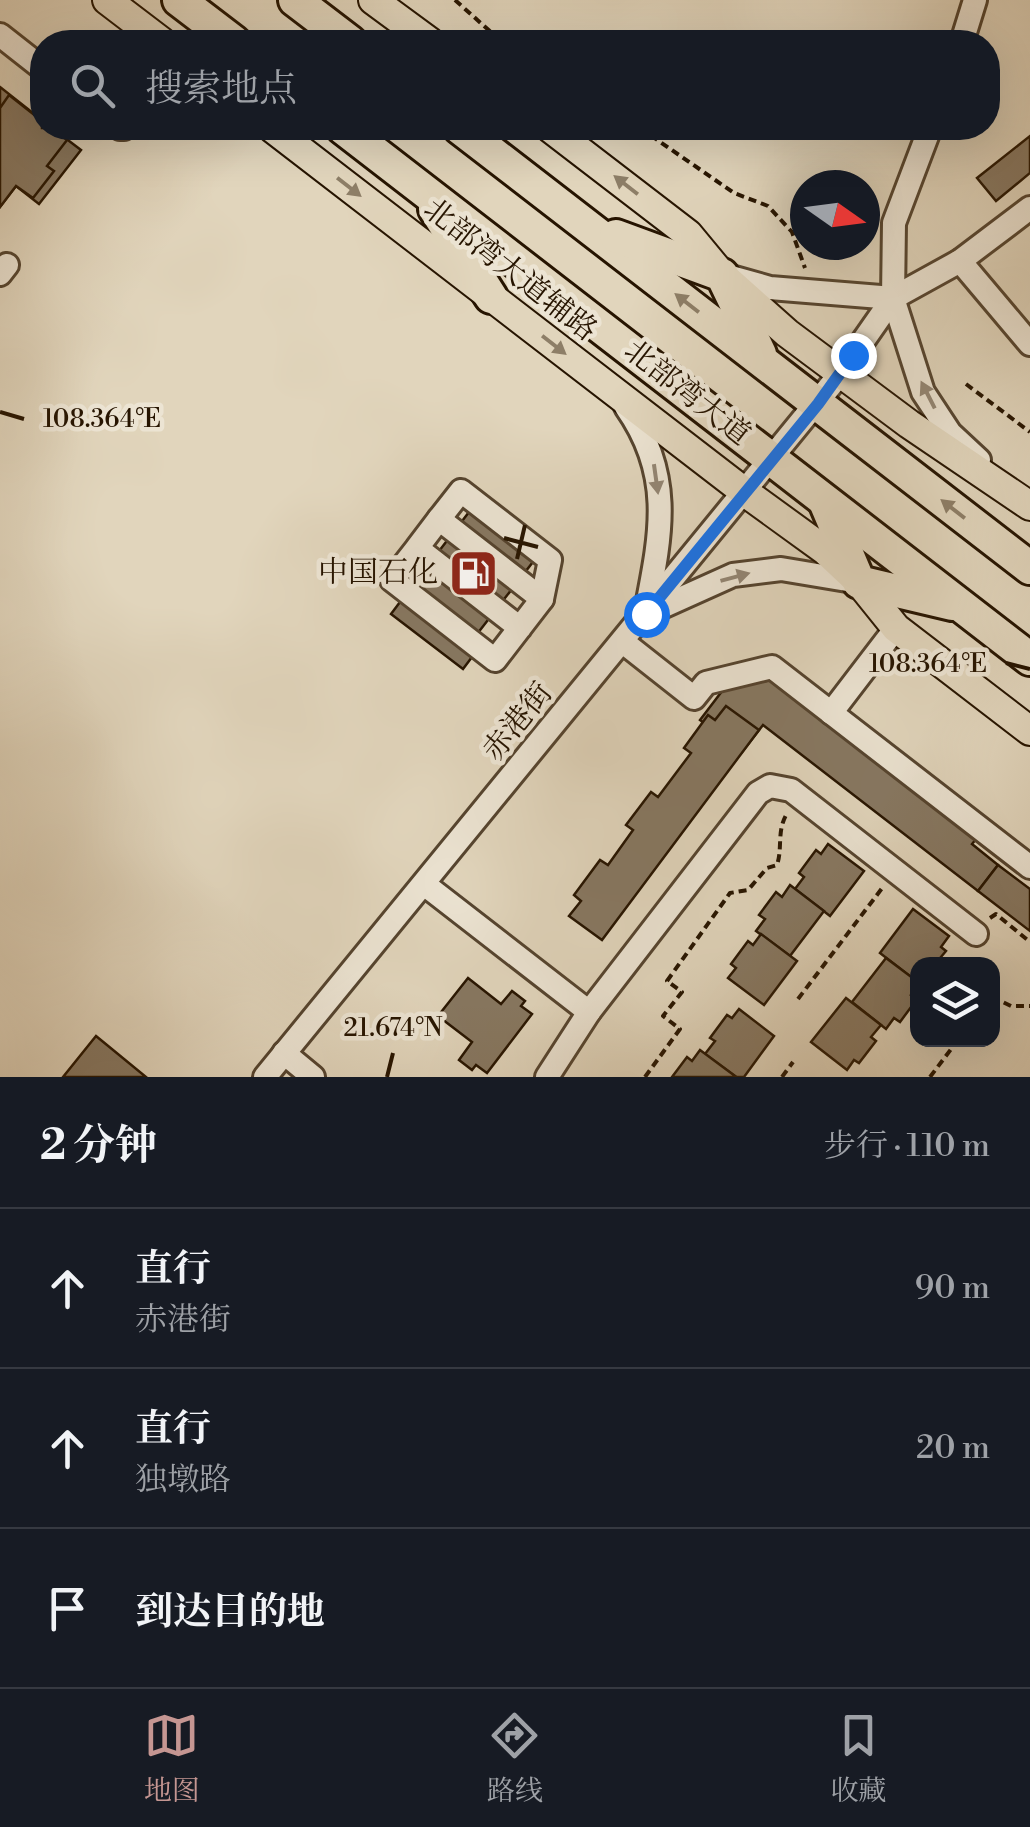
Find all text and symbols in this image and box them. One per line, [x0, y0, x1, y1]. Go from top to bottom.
search box [30, 30, 1000, 140]
icon: search [65, 58, 120, 113]
text: 搜索地点 [145, 66, 297, 113]
north arrow [790, 170, 880, 260]
one-way arrow [613, 175, 638, 196]
one-way arrow [336, 176, 362, 197]
street label: 北部湾大道辅路 [416, 190, 604, 350]
one-way arrow [674, 293, 700, 314]
street label: 北部湾大道 [616, 332, 758, 454]
route end [831, 333, 877, 379]
one-way arrow [541, 334, 566, 355]
one-way arrow [920, 381, 937, 410]
text: 108.364°E [43, 404, 161, 435]
one-way arrow [649, 464, 665, 495]
one-way arrow [940, 499, 966, 519]
fuel station icon: 中国石化 [447, 547, 499, 599]
place label: 中国石化 [318, 554, 438, 592]
one-way arrow [720, 568, 751, 584]
route start [624, 592, 670, 638]
text: 108.364°E [869, 649, 987, 680]
street label: 赤港街 [475, 675, 561, 769]
map controls [910, 957, 1000, 1047]
button: layers [910, 957, 1000, 1047]
text: 21.674°N [344, 1013, 443, 1044]
text: 2 分钟 [40, 1120, 157, 1173]
text: 步行 · 110 m [824, 1126, 990, 1166]
text: 直行 [135, 1246, 211, 1293]
icon: ahead [40, 1261, 95, 1316]
text: 90 m [915, 1268, 990, 1308]
text: 赤港街 [135, 1300, 231, 1340]
text: 直行 [135, 1406, 211, 1453]
icon: ahead [40, 1421, 95, 1476]
text: 20 m [916, 1428, 990, 1468]
text: 独墩路 [135, 1460, 231, 1500]
icon: arrive [40, 1581, 95, 1636]
text: 到达目的地 [135, 1589, 325, 1636]
tab: 地图 [144, 1708, 200, 1809]
tab: 路线 [487, 1708, 543, 1809]
tab: 收藏 [830, 1708, 886, 1809]

